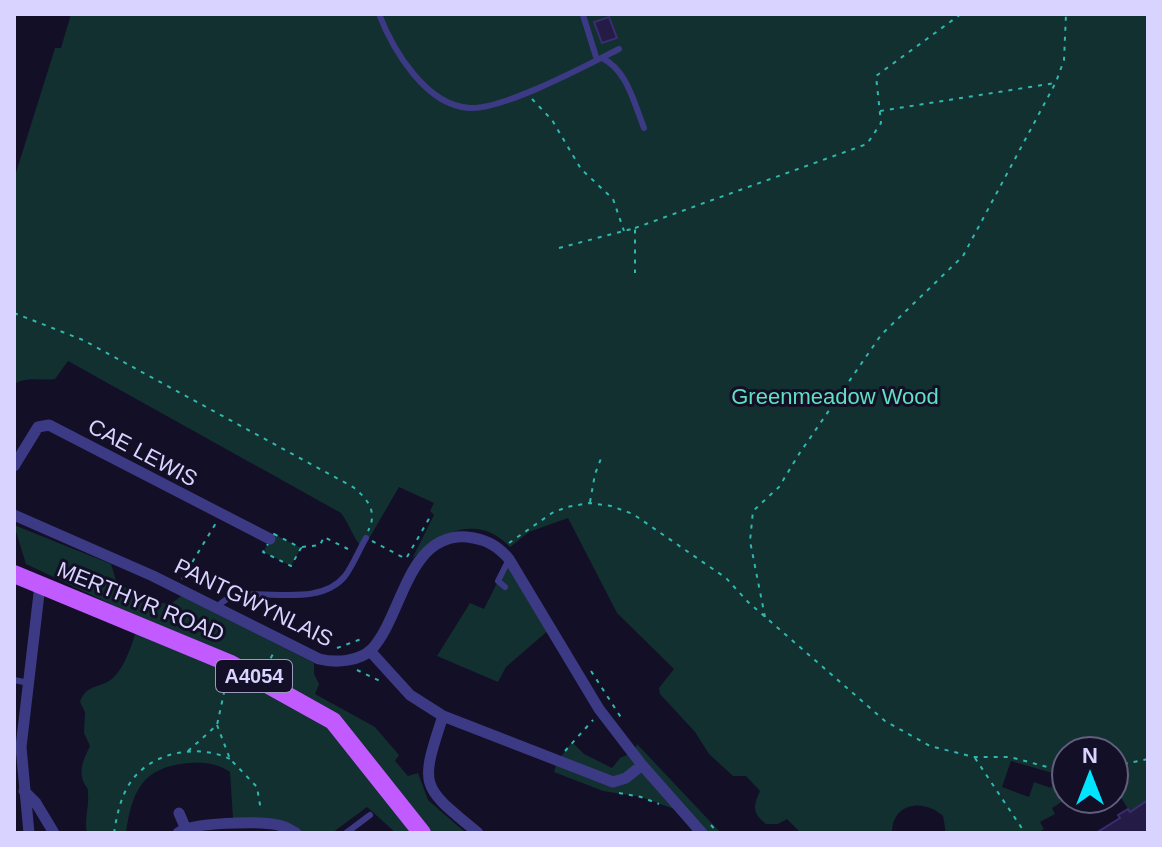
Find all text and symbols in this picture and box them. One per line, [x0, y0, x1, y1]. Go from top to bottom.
park label: Greenmeadow Wood [731, 384, 939, 409]
street label: CAE LEWIS [84, 413, 202, 492]
street label: PANTGWYNLAIS [170, 553, 337, 652]
street label: MERTHYR ROAD [54, 557, 228, 646]
road number: A4054 [216, 660, 292, 692]
north arrow [1050, 735, 1130, 815]
text: N [1082, 743, 1098, 768]

